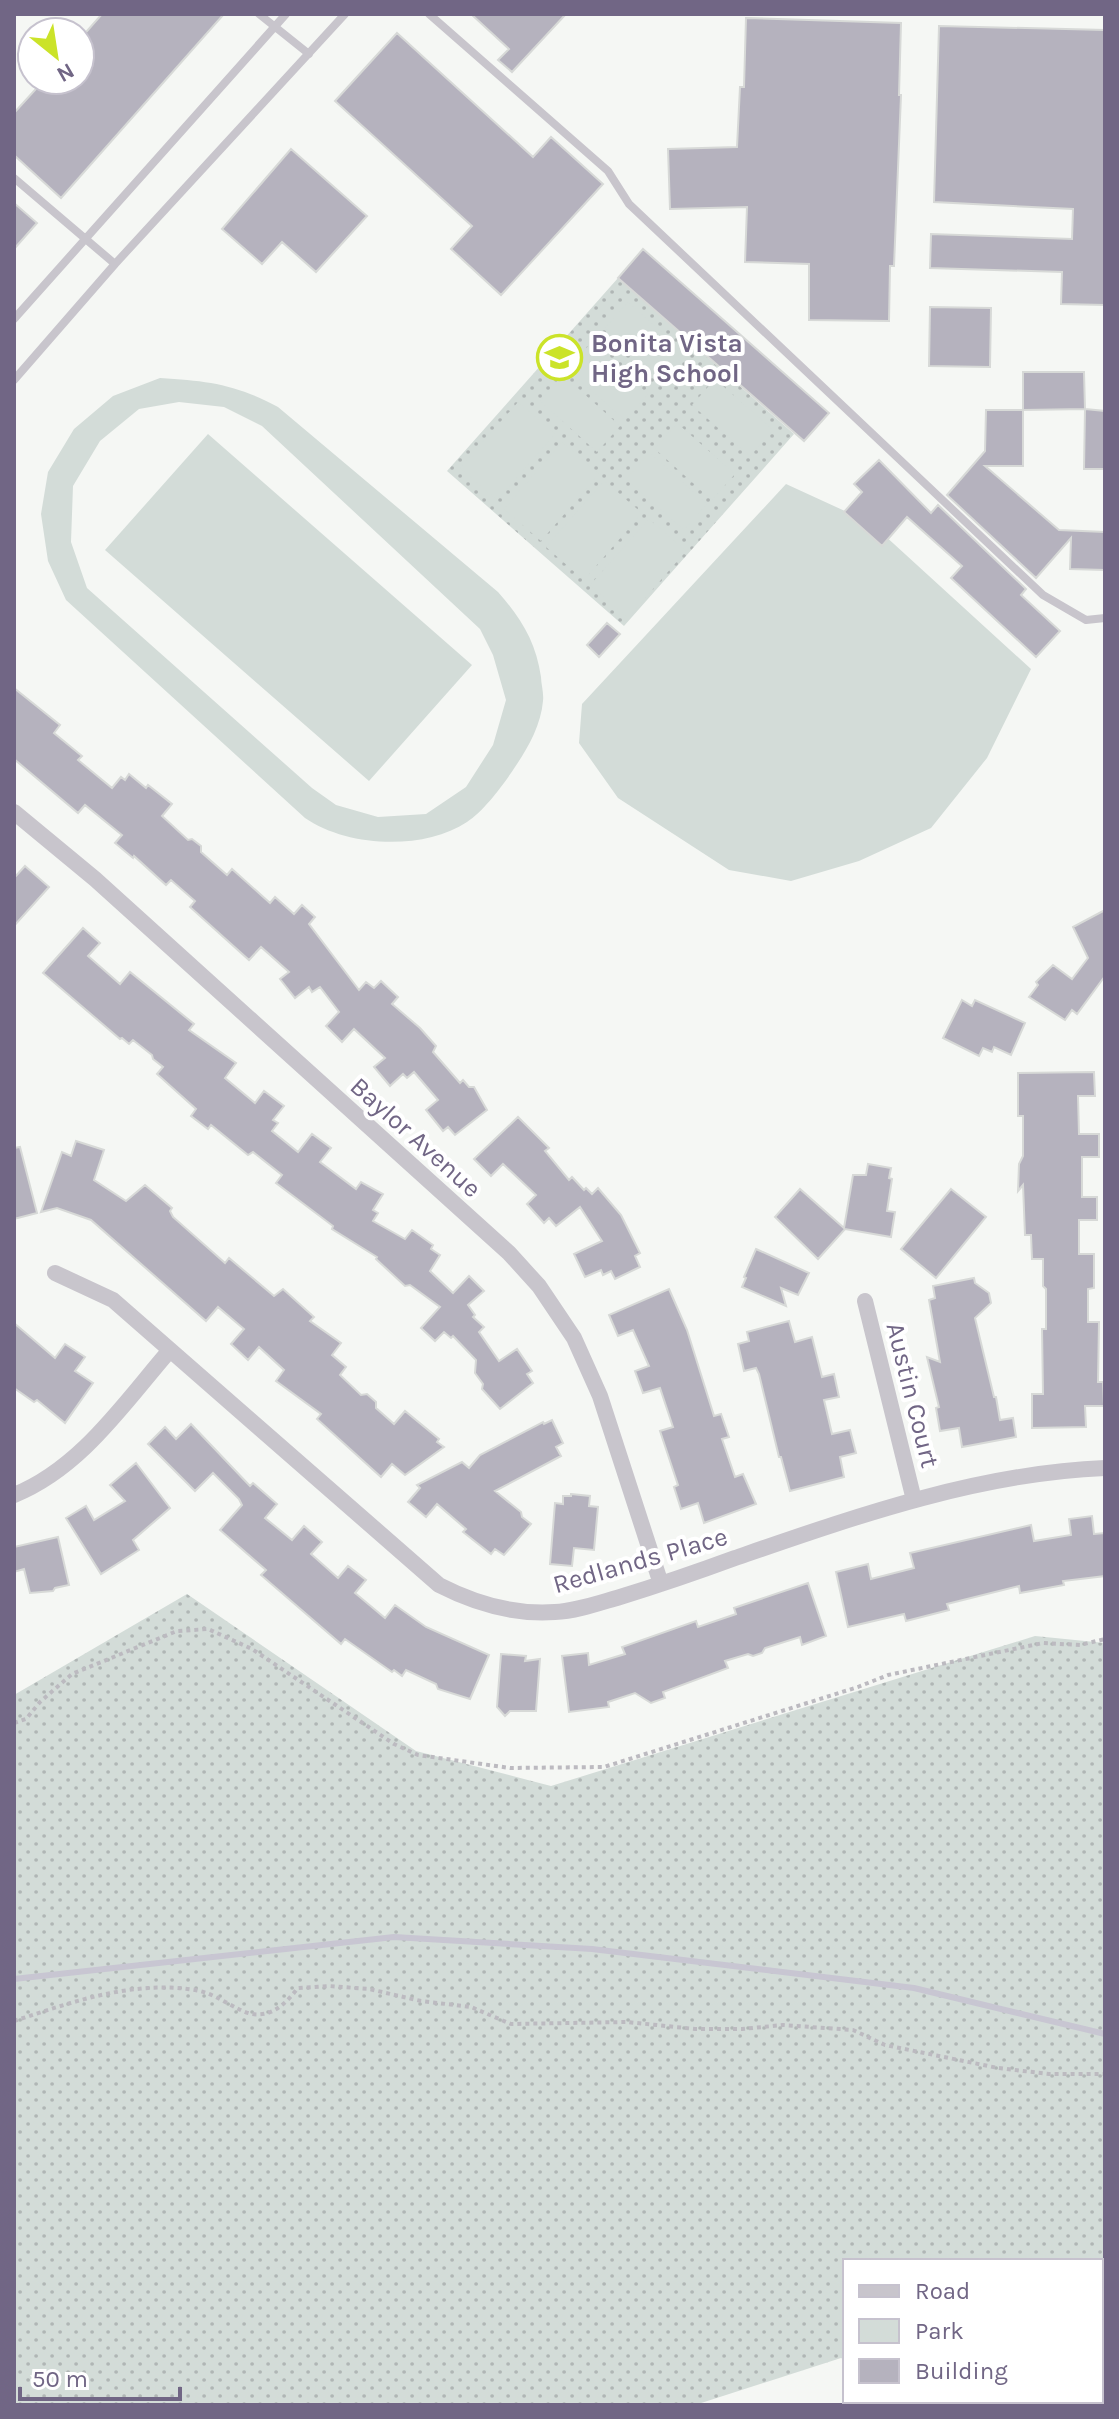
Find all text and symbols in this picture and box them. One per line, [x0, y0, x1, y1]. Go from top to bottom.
north arrow [16, 16, 96, 96]
text: N [52, 57, 79, 88]
place label: Bonita Vista High School [591, 328, 743, 389]
school or university icon: Bonita Vista High School [536, 334, 584, 382]
street label: Baylor Avenue [344, 1071, 487, 1204]
street label: Austin Court [879, 1319, 946, 1471]
street label: Redlands Place [549, 1521, 731, 1600]
legend [843, 2259, 1103, 2403]
text: Road [915, 2277, 970, 2305]
text: Park [915, 2317, 964, 2345]
scale bar [20, 2351, 180, 2401]
text: Building [915, 2357, 1008, 2385]
text: 50 m [32, 2365, 88, 2393]

